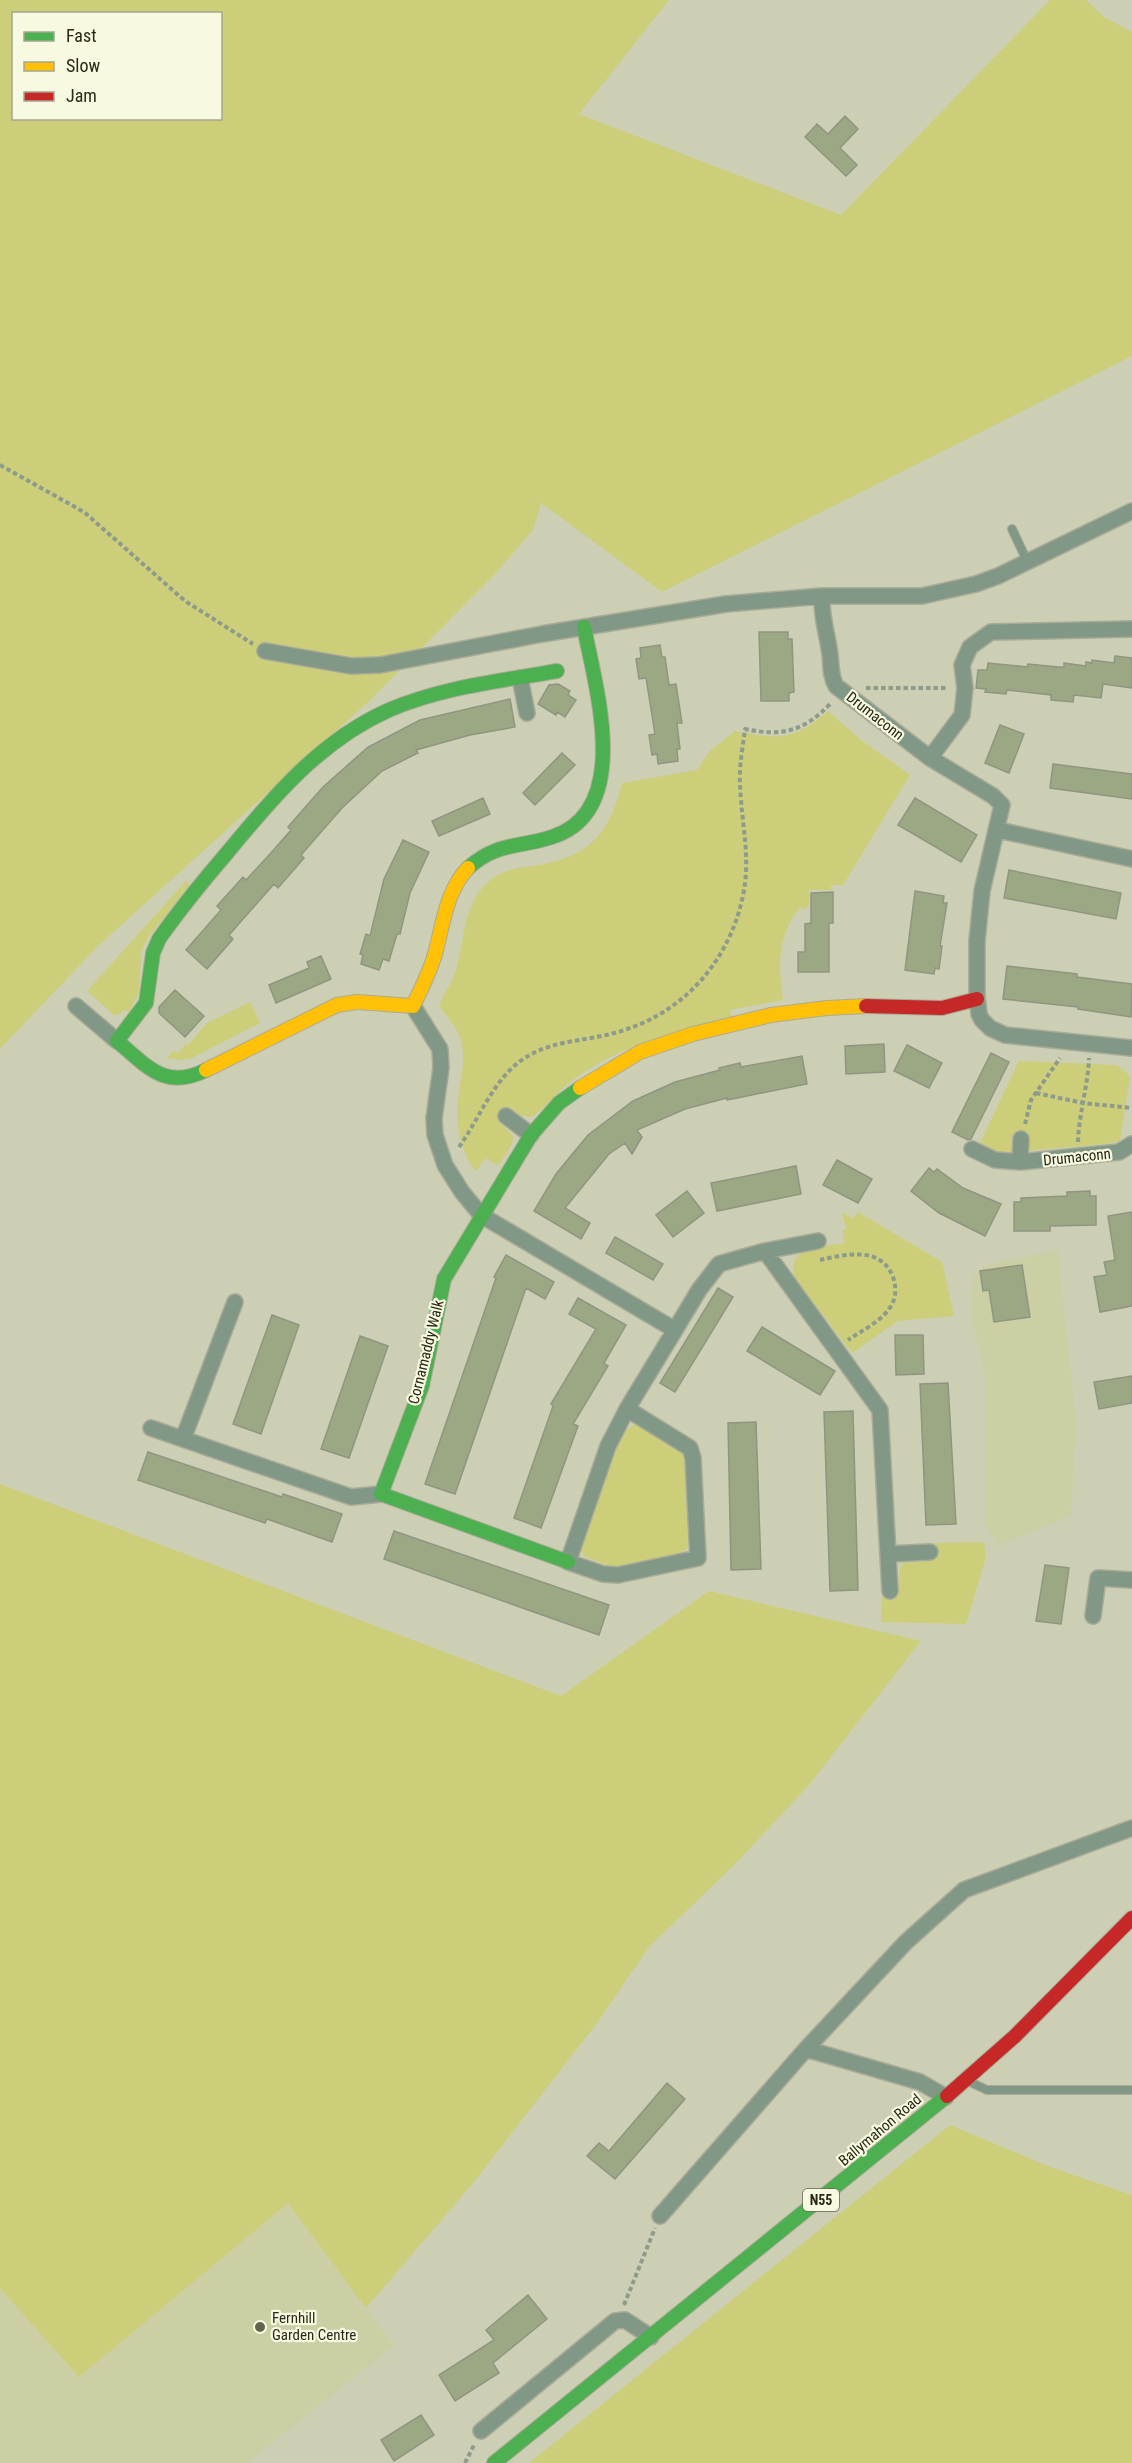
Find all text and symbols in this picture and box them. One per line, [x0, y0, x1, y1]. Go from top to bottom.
legend [12, 12, 222, 120]
text: Fast [66, 25, 97, 46]
text: Slow [66, 55, 101, 76]
text: Jam [66, 85, 97, 106]
street label: Drumaconn [843, 688, 907, 744]
street label: Drumaconn [1042, 1145, 1112, 1169]
street label: Cornamaddy Walk [404, 1298, 448, 1406]
street label: Ballymahon Road [835, 2090, 925, 2170]
road number: N55 [803, 2189, 839, 2211]
place label: Fernhill Garden Centre [272, 2309, 356, 2344]
marker: Fernhill Garden Centre [253, 2320, 267, 2334]

